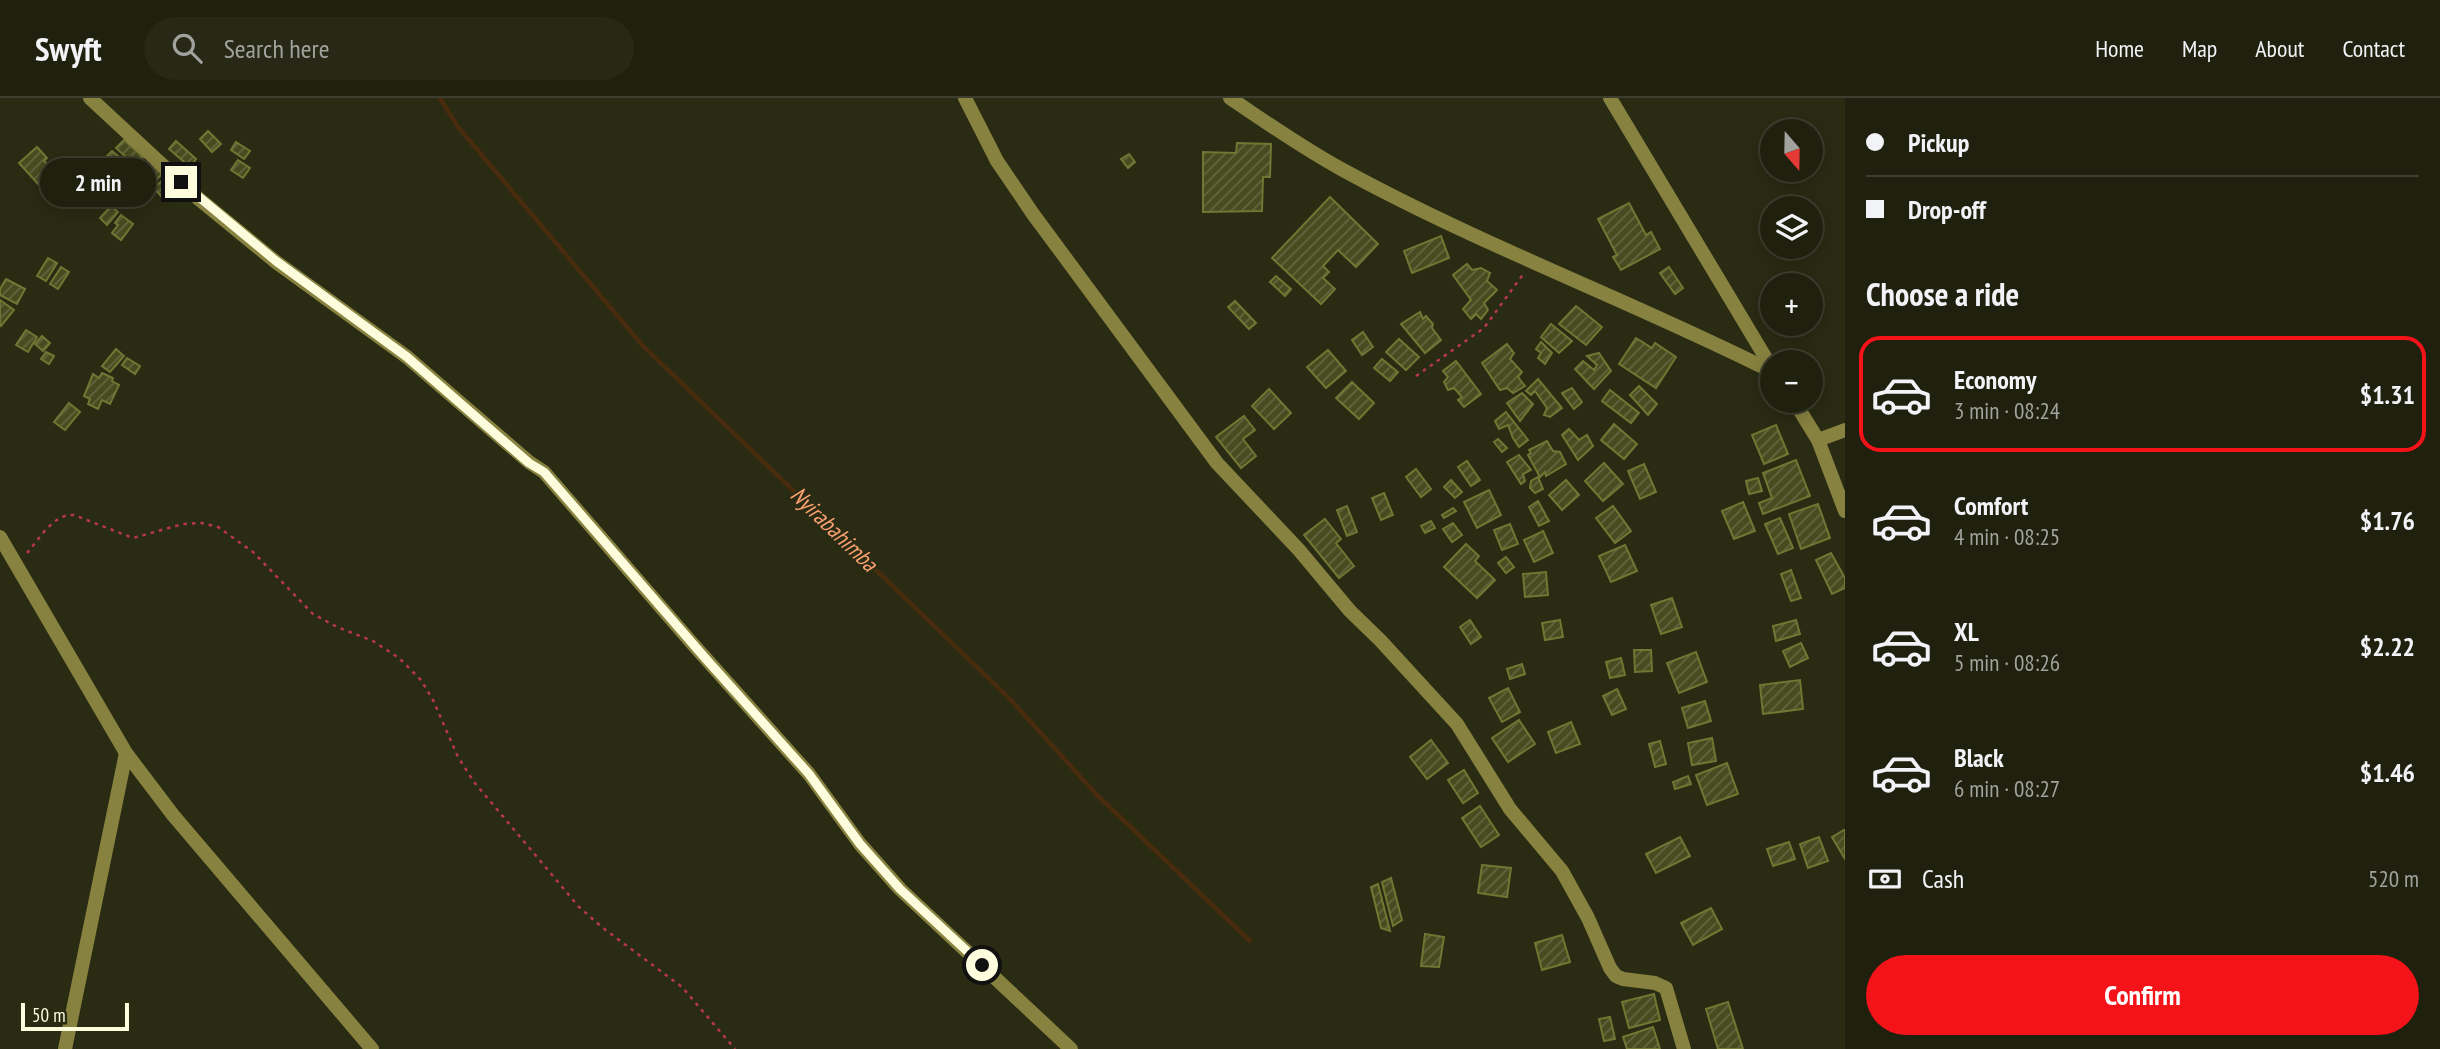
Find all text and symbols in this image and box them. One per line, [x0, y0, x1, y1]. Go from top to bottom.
search box [144, 17, 634, 80]
text: Swyft [35, 27, 102, 70]
icon: search [168, 29, 206, 67]
text: Search here [224, 32, 329, 65]
text: Home [2095, 33, 2144, 64]
text: Map [2182, 33, 2217, 64]
text: About [2255, 33, 2304, 64]
text: Contact [2342, 33, 2405, 64]
north arrow [1760, 119, 1824, 182]
map controls [1760, 119, 1823, 413]
text: Pickup [1908, 126, 1969, 159]
callout: 2 min [41, 158, 156, 206]
route end [165, 166, 197, 198]
text: 2 min [75, 168, 121, 197]
text: Drop-off [1908, 193, 1986, 226]
button: layers [1760, 196, 1823, 259]
button: + [1760, 273, 1823, 336]
text: Choose a ride [1866, 273, 2019, 315]
button: − [1760, 350, 1823, 413]
icon: car [1870, 363, 1933, 426]
text: Economy [1954, 363, 2036, 396]
text: $1.31 [2360, 378, 2415, 411]
text: 3 min · 08:24 [1954, 396, 2060, 425]
water label: Nyirabahimba [785, 480, 885, 579]
icon: car [1870, 489, 1933, 552]
text: Comfort [1954, 489, 2028, 522]
text: $1.76 [2360, 504, 2415, 537]
text: 4 min · 08:25 [1954, 522, 2060, 551]
icon: car [1870, 615, 1933, 678]
text: XL [1954, 615, 1979, 648]
text: $2.22 [2360, 630, 2415, 663]
text: 5 min · 08:26 [1954, 648, 2060, 677]
icon: car [1870, 741, 1933, 804]
text: Black [1954, 741, 2004, 774]
text: $1.46 [2360, 756, 2415, 789]
text: 6 min · 08:27 [1954, 774, 2060, 803]
icon: cash [1866, 860, 1904, 898]
text: Cash [1922, 862, 1964, 895]
text: 520 m [2368, 864, 2419, 893]
route start [966, 949, 998, 981]
button: Confirm [1866, 955, 2419, 1035]
scale bar [21, 1000, 130, 1032]
text: 50 m [32, 1003, 66, 1027]

